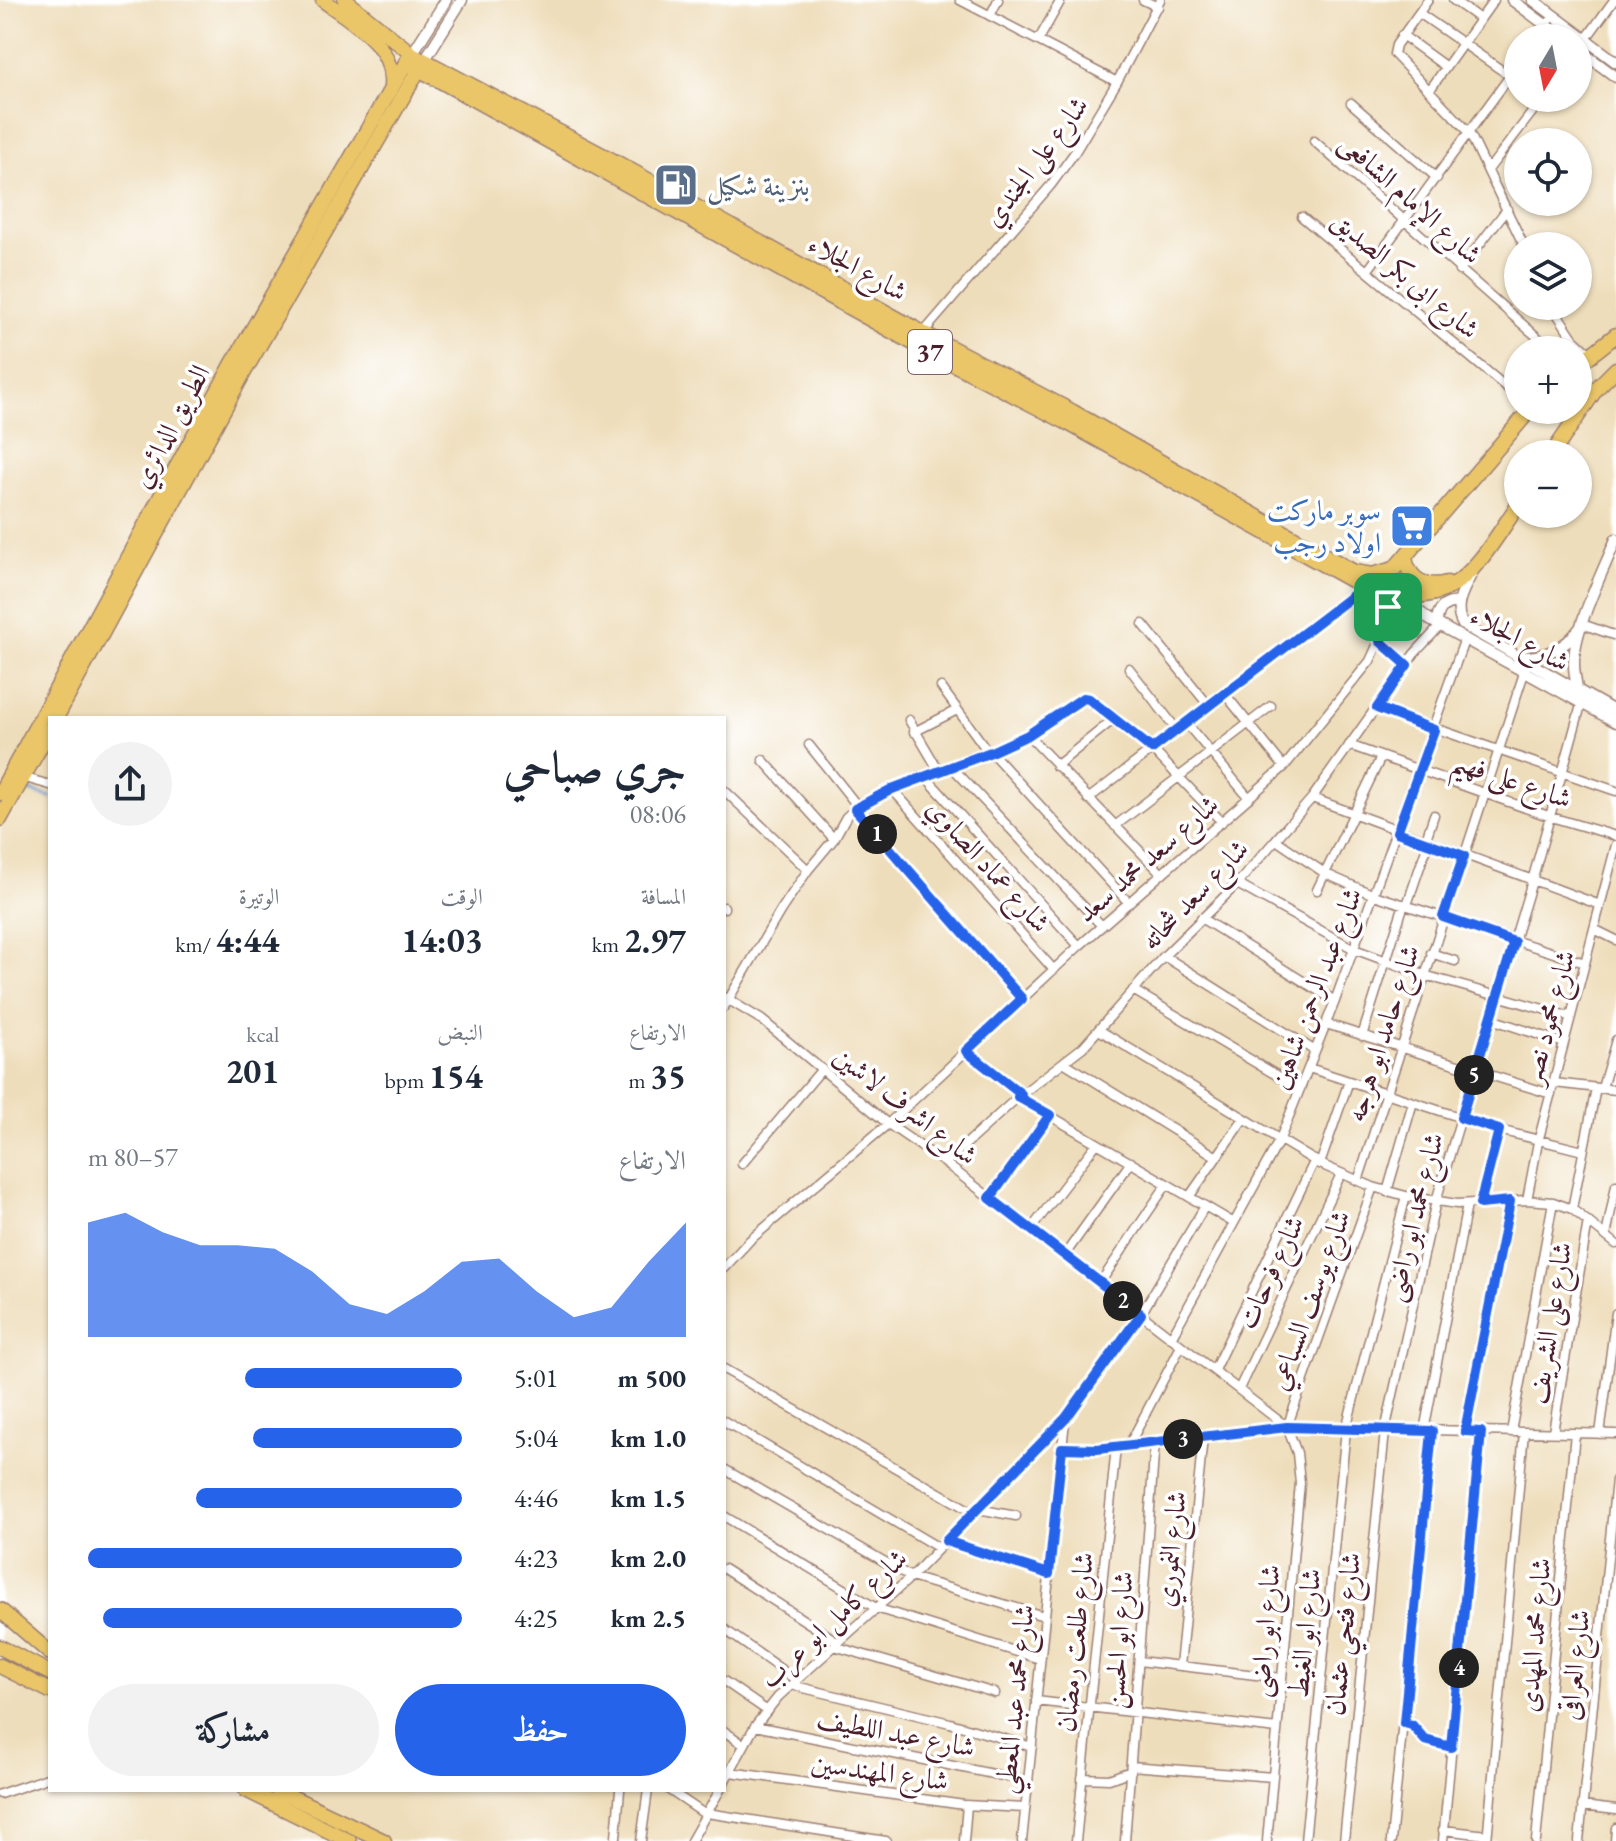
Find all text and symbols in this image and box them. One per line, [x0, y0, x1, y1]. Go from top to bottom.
north arrow [1504, 24, 1592, 112]
map controls [1504, 24, 1592, 528]
street label: شارع على الجندي [974, 88, 1101, 237]
street label: شارع الإمام الشافعى [1327, 124, 1490, 277]
button: locate [1504, 128, 1592, 216]
fuel station icon: بنزينة شكيل [652, 161, 700, 209]
place label: بنزينة شكيل [707, 167, 810, 205]
street label: شارع ابى بكر الصديق [1321, 202, 1487, 351]
street label: شارع الجلاء [799, 225, 914, 314]
button: layers [1504, 232, 1592, 320]
road number: 37 [908, 330, 952, 374]
button: + [1504, 336, 1592, 424]
street label: الطريق الدائري [122, 358, 222, 496]
button: − [1504, 440, 1592, 528]
place label: سوبر ماركت اولاد رجب [1267, 492, 1381, 560]
supermarket icon: سوبر ماركت اولاد رجب [1388, 502, 1436, 550]
pin [1354, 573, 1422, 641]
icon: arrive [1366, 585, 1410, 629]
street label: شارع الجلاء [1461, 597, 1576, 685]
text: جري صباحي [504, 738, 686, 795]
button: share [88, 742, 172, 826]
street label: شارع على فهيم [1444, 742, 1577, 826]
street label: شارع سعد محمد سعد [1068, 786, 1230, 934]
street label: شارع عماد الصاوي [915, 790, 1059, 944]
text: 08:06 [630, 797, 686, 831]
pin: 1 [857, 814, 897, 854]
text: 1 [871, 819, 883, 848]
street label: شارع سعد شحاته [1132, 831, 1260, 961]
text: الوتيرة [239, 882, 279, 911]
text: الوقت [441, 882, 483, 911]
text: المسافة [641, 882, 686, 911]
street label: شارع عبد الرحمن شاهين [1260, 882, 1376, 1096]
text: 4:44 [216, 918, 279, 962]
text: 14:03 [401, 918, 483, 962]
text: 2.97 [624, 918, 686, 962]
text: /km [175, 930, 216, 959]
text: km [592, 930, 624, 959]
street label: شارع حامد ابو هرجه [1336, 940, 1433, 1128]
street label: شارع محمود نصر [1512, 946, 1589, 1093]
text: النبض [437, 1018, 483, 1047]
text: الارتفاع [629, 1018, 686, 1047]
text: kcal [246, 1020, 279, 1049]
street label: شارع اشرف لاشين [823, 1037, 986, 1177]
text: 201 [225, 1049, 279, 1093]
text: 154 [429, 1054, 483, 1098]
text: 35 [650, 1054, 686, 1098]
pin: 5 [1454, 1055, 1494, 1095]
text: 5 [1468, 1060, 1480, 1089]
text: bpm [384, 1066, 429, 1095]
text: m [628, 1066, 650, 1095]
street label: شارع محمد ابو راضى [1375, 1129, 1457, 1307]
text: 57–80 m [88, 1140, 178, 1174]
text: الارتفاع [619, 1143, 686, 1177]
street label: شارع يوسف السباعي [1260, 1205, 1364, 1397]
street label: شارع فرحات [1228, 1209, 1317, 1337]
street label: شارع على الشريف [1518, 1240, 1585, 1407]
pin: 2 [1103, 1281, 1143, 1321]
text: 2 [1117, 1286, 1129, 1315]
text: 5:01 [514, 1361, 558, 1395]
text: 500 m [618, 1361, 686, 1395]
pin: 3 [1163, 1419, 1203, 1459]
text: 5:04 [514, 1421, 558, 1455]
text: 1.0 km [611, 1421, 686, 1455]
text: 3 [1177, 1424, 1189, 1453]
text: 4:46 [514, 1481, 558, 1515]
text: 1.5 km [611, 1481, 686, 1515]
street label: شارع النموري [1146, 1489, 1200, 1609]
street label: شارع كامل ابو عرب [751, 1540, 919, 1700]
text: 4:23 [514, 1541, 558, 1575]
text: 2.0 km [611, 1541, 686, 1575]
street label: شارع طلعت رمضان [1047, 1550, 1107, 1734]
street label: شارع فتحي عثمان [1316, 1551, 1377, 1718]
street label: شارع محمد المهدى [1509, 1556, 1565, 1714]
street label: شارع ابو راضى [1240, 1563, 1294, 1700]
street label: شارع ابو الغيط [1279, 1566, 1335, 1700]
street label: شارع ابو الحسن [1095, 1570, 1147, 1710]
text: 4:25 [514, 1601, 558, 1635]
text: 2.5 km [611, 1601, 686, 1635]
street label: شارع محمد عبد المعطي [986, 1602, 1051, 1797]
street label: شارع العراقى [1550, 1608, 1604, 1723]
pin: 4 [1439, 1648, 1479, 1688]
text: 4 [1453, 1653, 1465, 1682]
button: مشاركة [88, 1684, 379, 1776]
button: حفظ [395, 1684, 686, 1776]
street label: شارع عبد اللطيف [813, 1699, 978, 1771]
street label: شارع المهندسين [808, 1744, 951, 1804]

